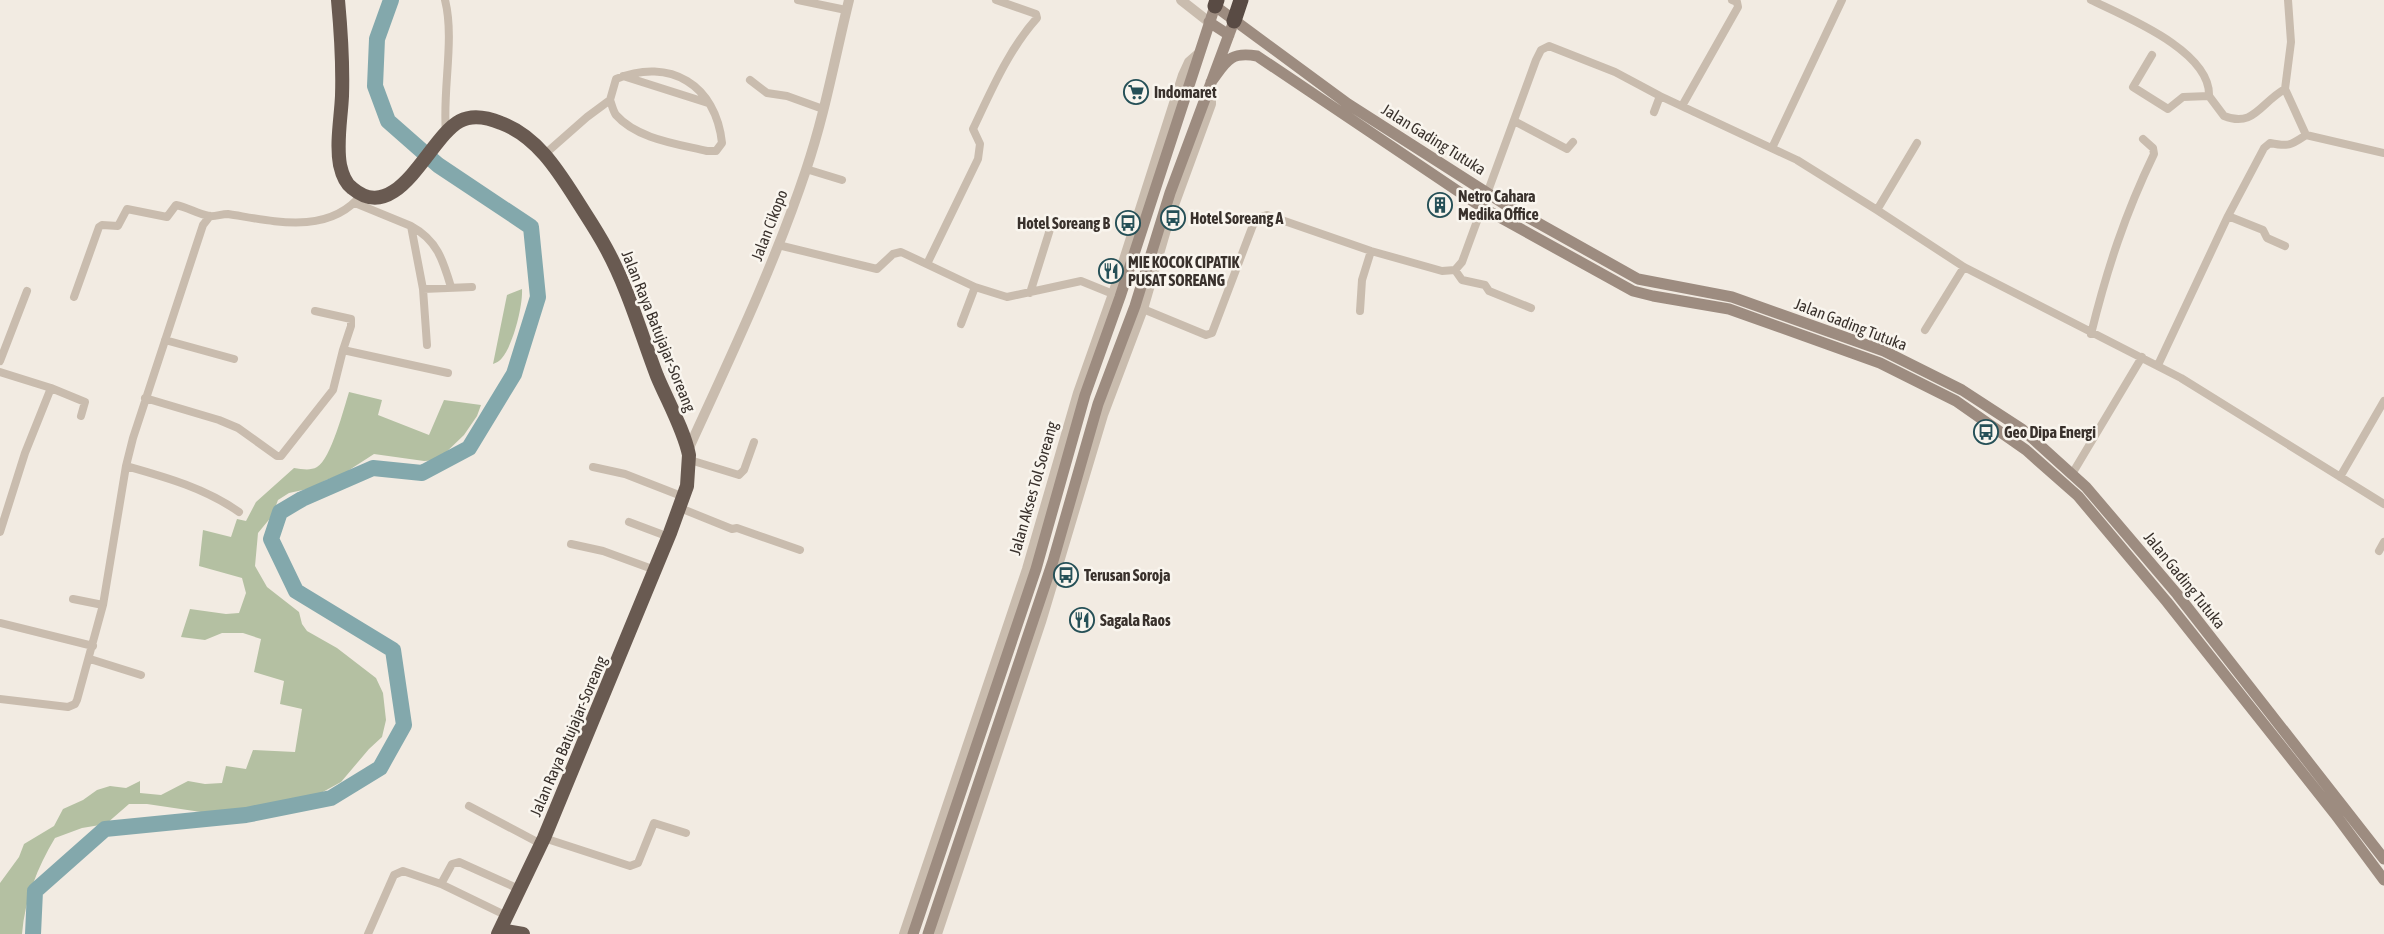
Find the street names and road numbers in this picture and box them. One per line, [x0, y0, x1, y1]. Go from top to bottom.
street label: Jalan Gading Tutuka [1378, 100, 1489, 179]
street label: Jalan Cikopo [747, 187, 792, 263]
street label: Jalan Raya Batujajar-Soreang [617, 248, 700, 415]
street label: Jalan Gading Tutuka [1792, 294, 1910, 355]
street label: Jalan Akses Tol Soreang [1005, 419, 1062, 557]
street label: Jalan Gading Tutuka [2140, 528, 2229, 633]
street label: Jalan Raya Batujajar-Soreang [526, 653, 611, 819]

